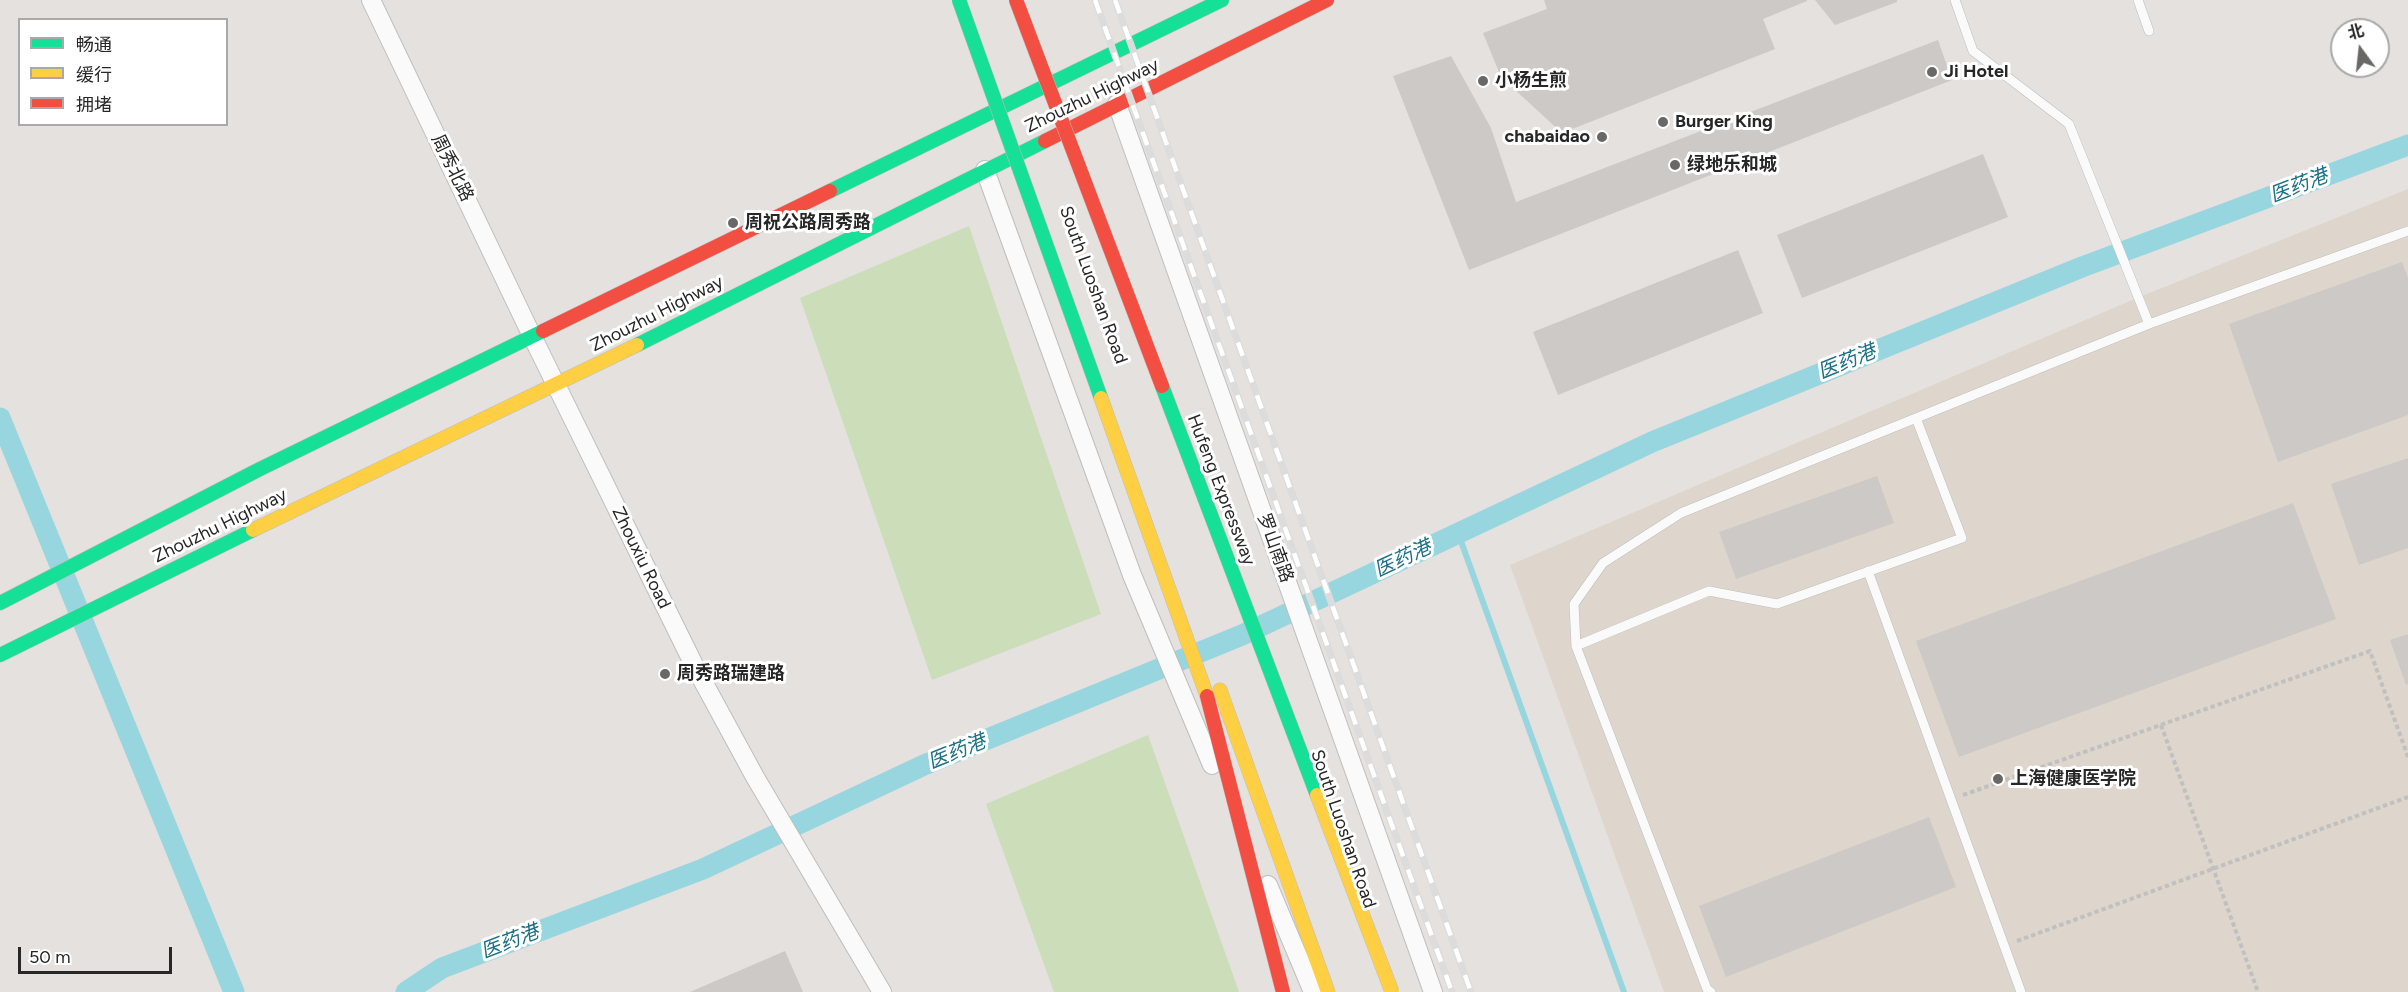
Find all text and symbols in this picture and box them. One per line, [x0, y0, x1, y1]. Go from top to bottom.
legend [18, 18, 228, 126]
north arrow [2330, 18, 2390, 78]
text: 北 [2346, 21, 2366, 43]
text: 畅通 [76, 34, 112, 56]
street label: Zhouzhu Highway [1022, 54, 1162, 138]
place label: Ji Hotel [1944, 61, 2008, 83]
text: 缓行 [76, 64, 112, 86]
marker: Ji Hotel [1925, 65, 1939, 79]
place label: 小杨生煎 [1495, 70, 1567, 92]
marker: 小杨生煎 [1476, 74, 1490, 88]
text: 拥堵 [76, 94, 112, 116]
place label: Burger King [1675, 111, 1773, 133]
marker: Burger King [1656, 115, 1670, 129]
place label: chabaidao [1505, 126, 1590, 148]
marker: chabaidao [1595, 130, 1609, 144]
street label: 周秀北路 [427, 131, 477, 205]
place label: 绿地乐和城 [1687, 154, 1777, 176]
marker: 绿地乐和城 [1668, 158, 1682, 172]
water label: 医药港 [2267, 164, 2331, 208]
street label: South Luoshan Road [1054, 203, 1132, 367]
place label: 周祝公路周秀路 [745, 212, 871, 234]
marker: 周祝公路周秀路 [726, 216, 740, 230]
street label: Zhouzhu Highway [587, 271, 727, 357]
water label: 医药港 [1815, 340, 1879, 384]
street label: Hufeng Expressway [1182, 411, 1260, 569]
street label: Zhouzhu Highway [150, 484, 290, 568]
street label: Zhouxiu Road [607, 504, 675, 612]
street label: 罗山南路 [1253, 510, 1297, 586]
water label: 医药港 [1371, 535, 1435, 583]
place label: 周秀路瑞建路 [677, 663, 785, 685]
marker: 周秀路瑞建路 [658, 667, 672, 681]
water label: 医药港 [925, 730, 989, 774]
street label: South Luoshan Road [1306, 747, 1380, 911]
place label: 上海健康医学院 [2010, 768, 2136, 790]
marker: 上海健康医学院 [1991, 772, 2005, 786]
water label: 医药港 [478, 920, 542, 964]
scale bar [21, 935, 176, 973]
text: 50 m [29, 946, 71, 968]

